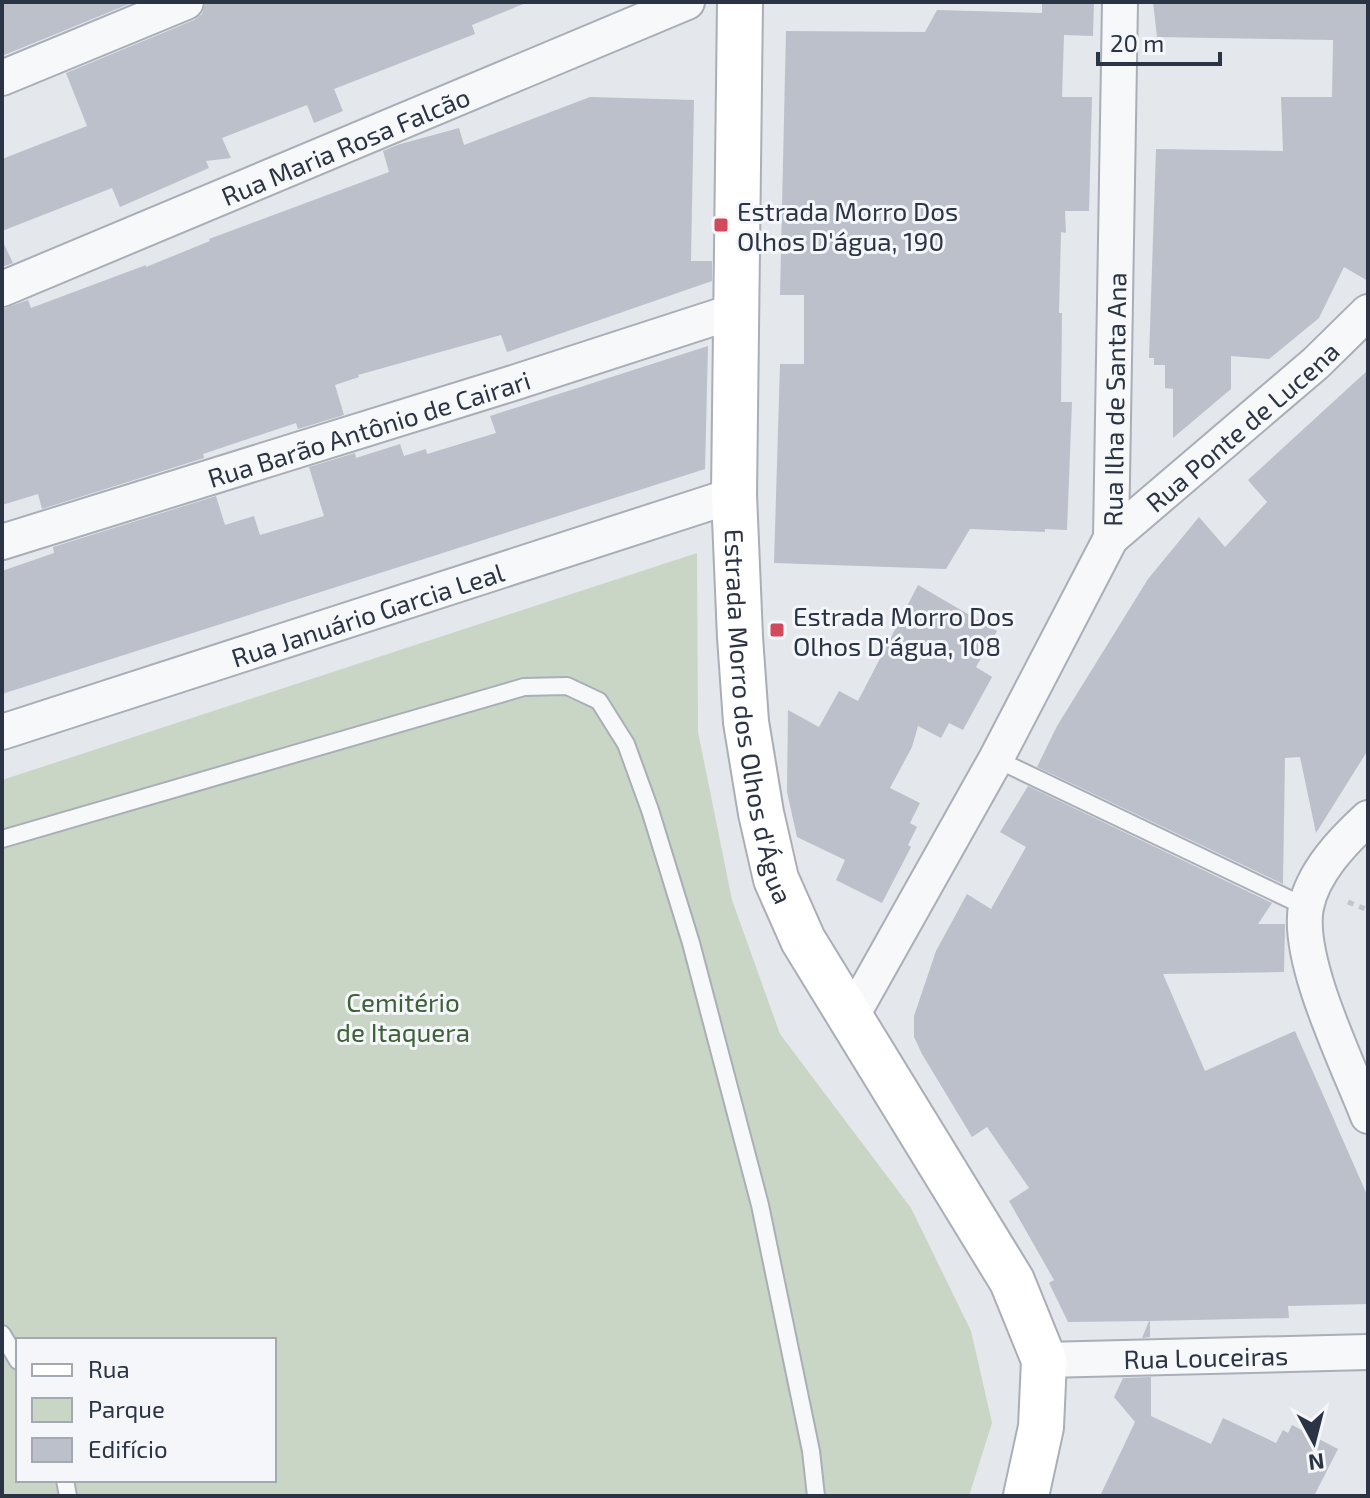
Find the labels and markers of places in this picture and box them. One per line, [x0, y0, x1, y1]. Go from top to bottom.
place label: Estrada Morro Dos Olhos D'água, 190 [737, 195, 958, 256]
marker: Estrada Morro Dos Olhos D'água, 190 [712, 216, 730, 234]
place label: Estrada Morro Dos Olhos D'água, 108 [793, 600, 1014, 661]
marker: Estrada Morro Dos Olhos D'água, 108 [768, 621, 786, 639]

